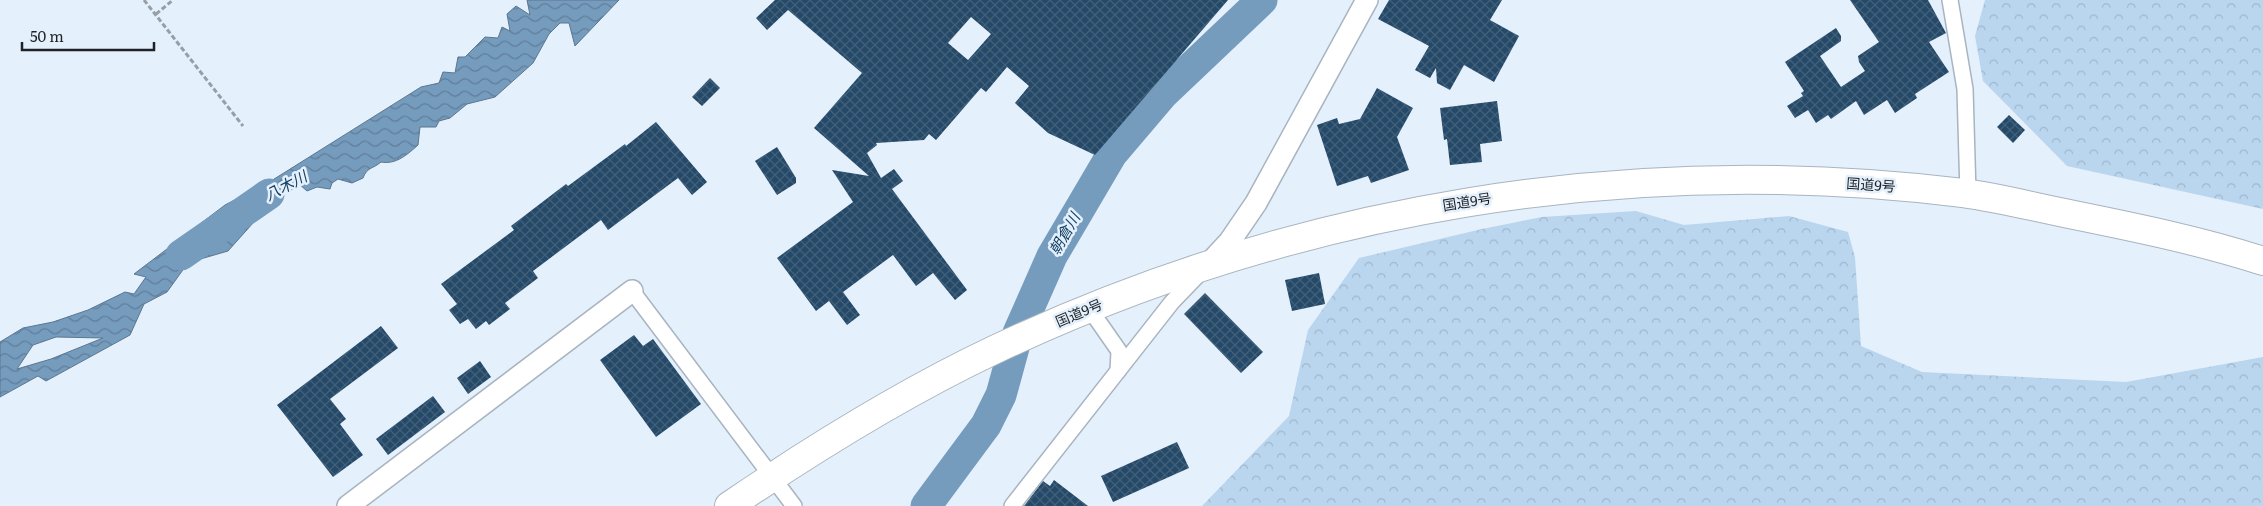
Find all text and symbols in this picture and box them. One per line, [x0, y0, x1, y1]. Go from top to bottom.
scale bar [22, 20, 155, 52]
text: 50 m [30, 24, 64, 47]
water label: 八木川 [260, 163, 312, 205]
street label: 国道9号 [1846, 172, 1896, 196]
street label: 国道9号 [1441, 187, 1493, 215]
water label: 朝倉川 [1042, 206, 1086, 258]
street label: 国道9号 [1052, 293, 1105, 331]

